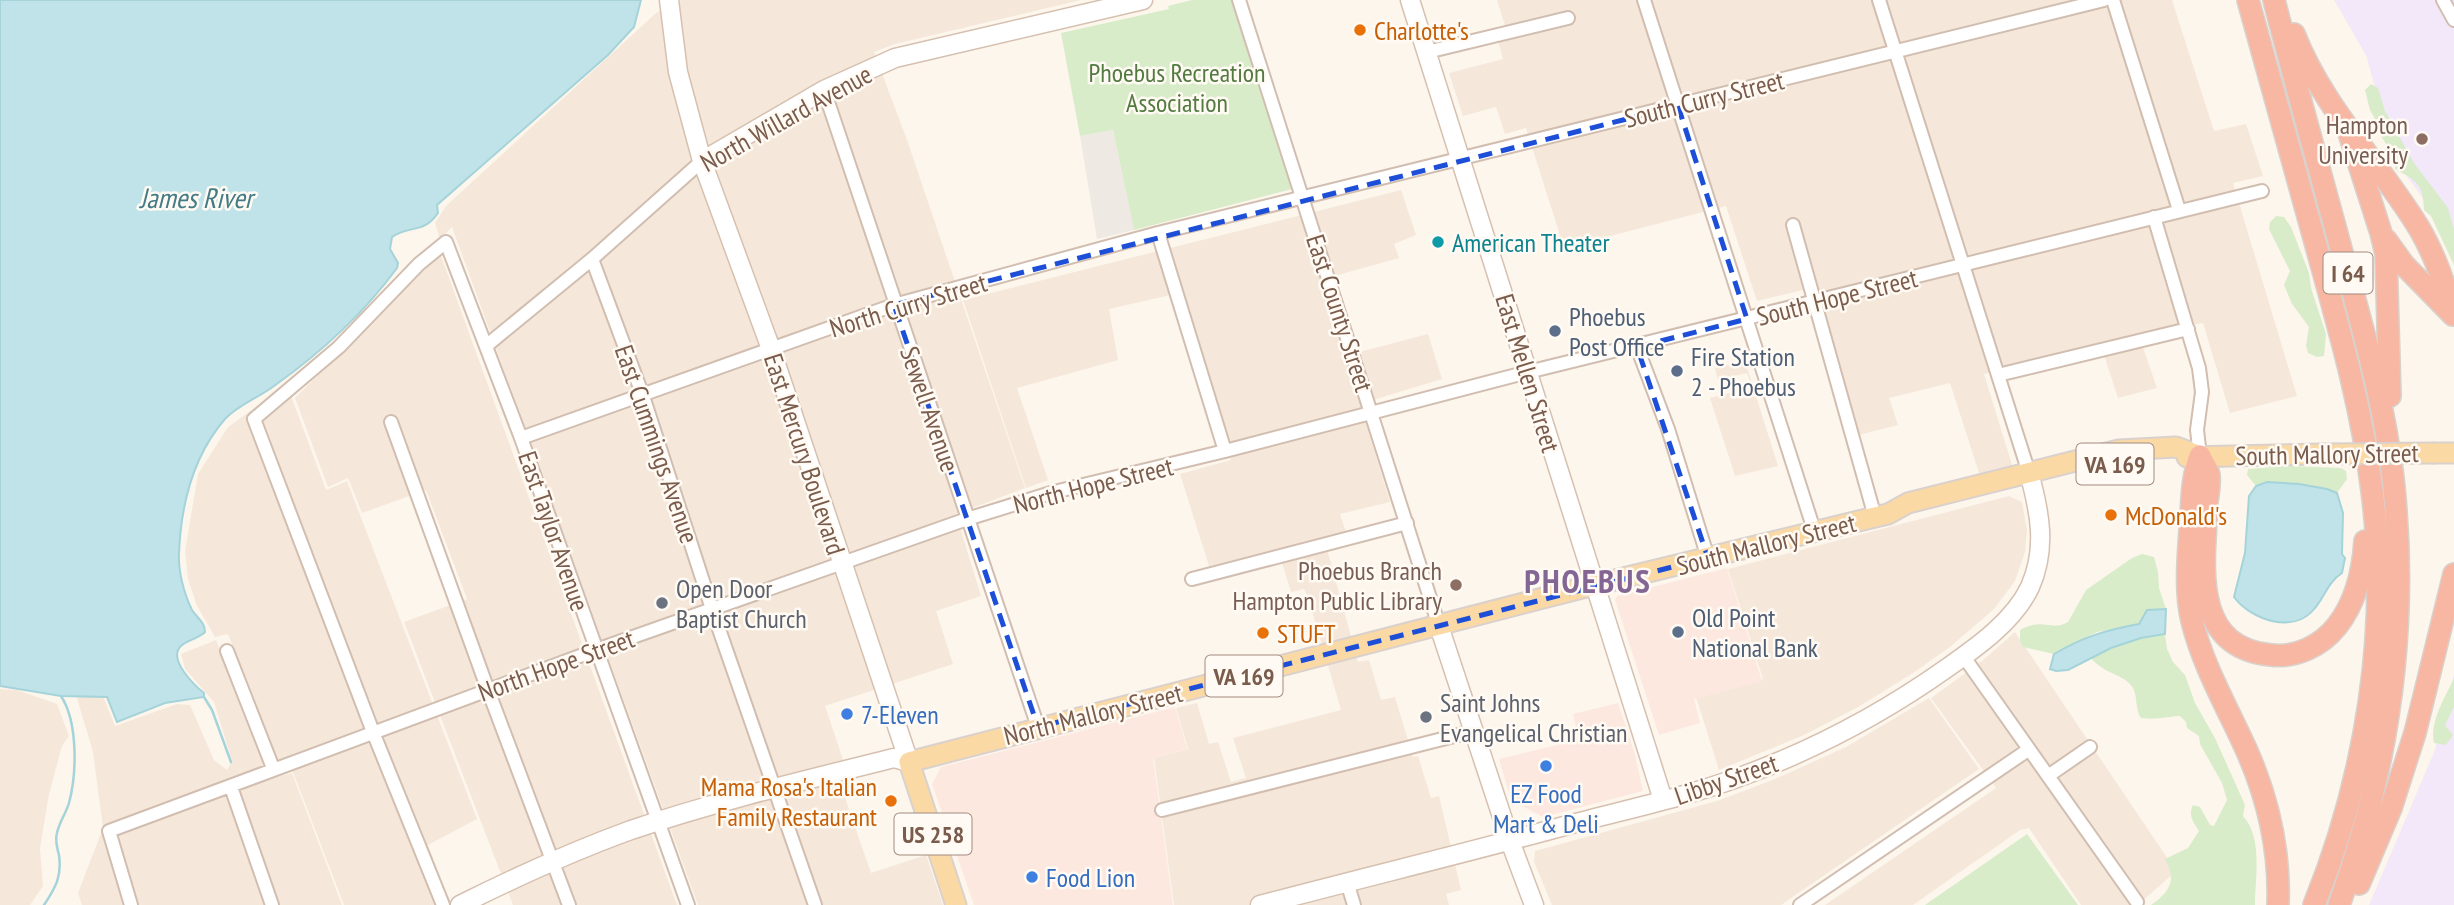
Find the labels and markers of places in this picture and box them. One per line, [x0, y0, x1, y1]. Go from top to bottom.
place label: Charlotte's [1374, 14, 1469, 47]
marker: Charlotte's [1352, 22, 1368, 38]
place label: Hampton University [2318, 108, 2408, 171]
marker: Hampton University [2414, 131, 2430, 147]
place label: American Theater [1452, 226, 1610, 259]
marker: American Theater [1430, 234, 1446, 250]
place label: Phoebus Post Office [1569, 300, 1665, 363]
marker: Phoebus Post Office [1547, 323, 1563, 339]
place label: Fire Station 2 - Phoebus [1691, 340, 1796, 403]
marker: Fire Station 2 - Phoebus [1669, 363, 1685, 379]
place label: McDonald's [2125, 499, 2227, 532]
marker: McDonald's [2103, 507, 2119, 523]
place label: Phoebus Branch Hampton Public Library [1233, 554, 1442, 617]
place label: Open Door Baptist Church [676, 572, 807, 635]
marker: Phoebus Branch Hampton Public Library [1448, 577, 1464, 593]
marker: Open Door Baptist Church [654, 595, 670, 611]
place label: Old Point National Bank [1692, 601, 1818, 664]
place label: STUFT [1277, 617, 1336, 650]
marker: Old Point National Bank [1670, 624, 1686, 640]
marker: STUFT [1255, 625, 1271, 641]
place label: Saint Johns Evangelical Christian [1440, 686, 1627, 749]
place label: 7-Eleven [861, 698, 939, 731]
marker: 7-Eleven [839, 706, 855, 722]
marker: Saint Johns Evangelical Christian [1418, 709, 1434, 725]
marker: EZ Food Mart & Deli [1538, 758, 1554, 774]
place label: Mama Rosa's Italian Family Restaurant [701, 770, 877, 833]
place label: EZ Food Mart & Deli [1493, 777, 1599, 840]
marker: Mama Rosa's Italian Family Restaurant [883, 793, 899, 809]
place label: Food Lion [1046, 861, 1135, 894]
marker: Food Lion [1024, 869, 1040, 885]

